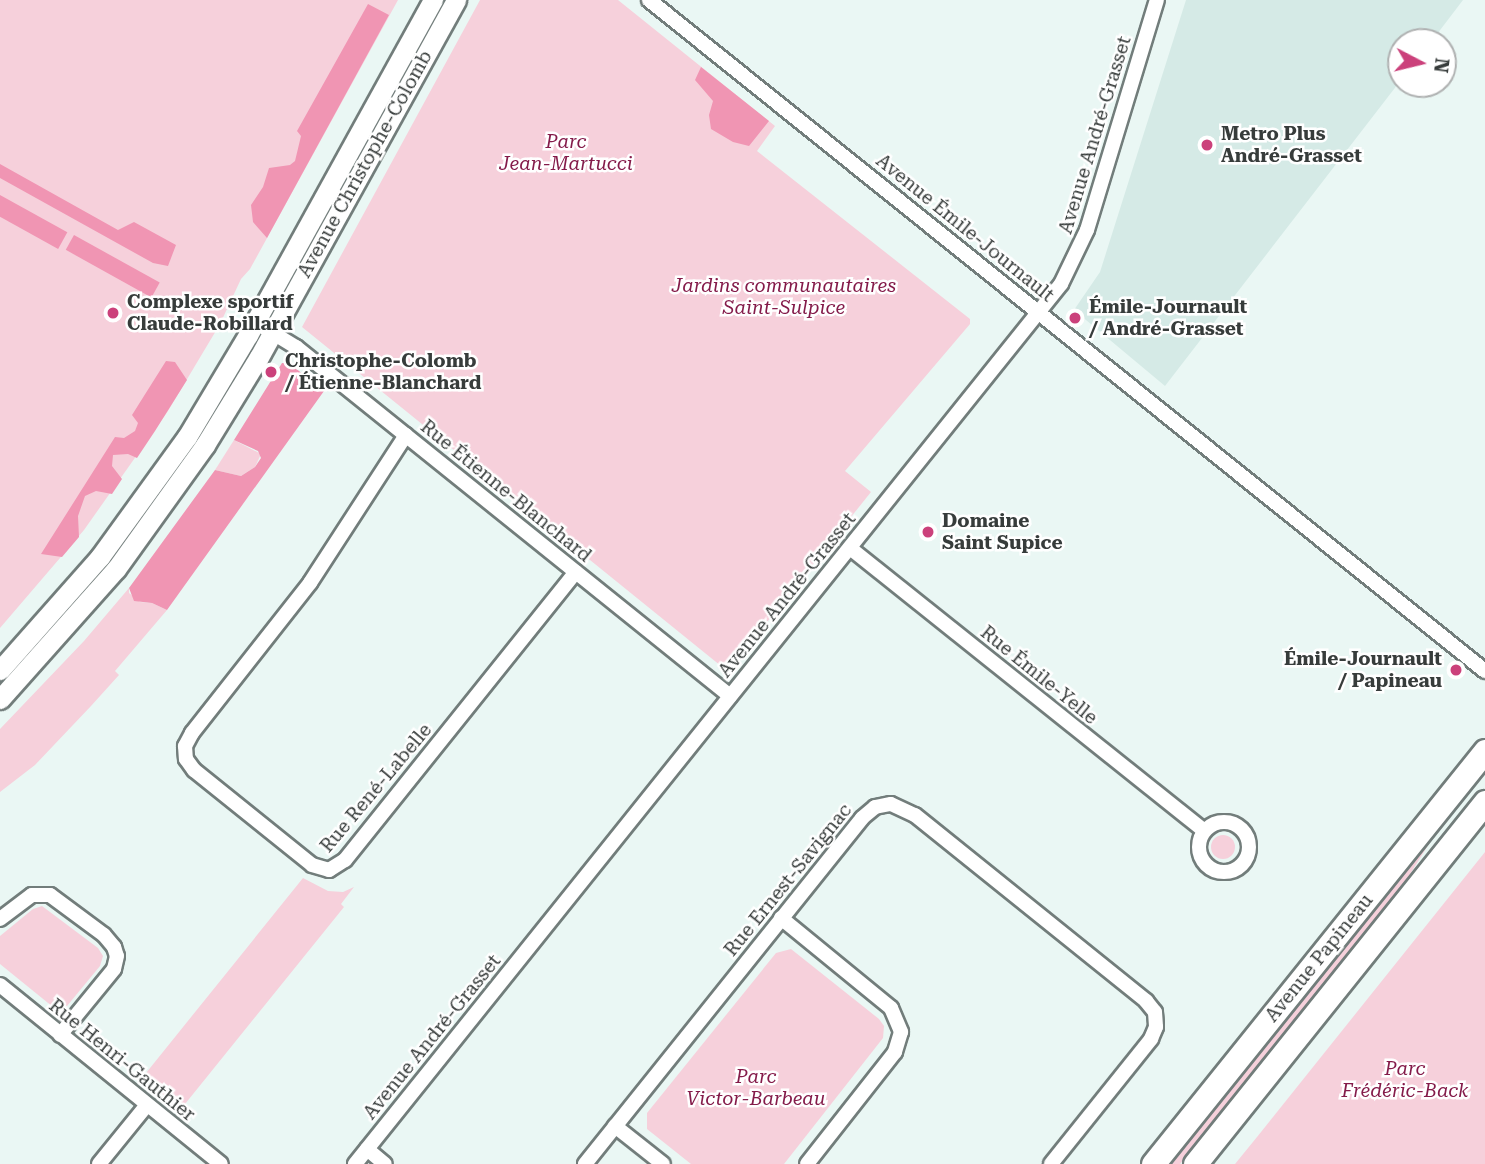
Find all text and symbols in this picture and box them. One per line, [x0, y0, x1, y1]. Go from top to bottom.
north arrow [1387, 28, 1457, 98]
street label: Avenue André-Grasset [1054, 34, 1136, 236]
street label: Avenue Christophe-Colomb [293, 46, 437, 282]
text: N [1429, 57, 1454, 74]
place label: Metro Plus André-Grasset [1221, 123, 1362, 167]
park label: Parc Jean-Martucci [499, 131, 633, 175]
marker: Metro Plus André-Grasset [1199, 137, 1215, 153]
street label: Avenue Émile-Journault [872, 149, 1058, 307]
park label: Jardins communautaires Saint-Sulpice [672, 275, 896, 319]
place label: Complexe sportif Claude-Robillard [127, 291, 294, 335]
place label: Émile-Journault / André-Grasset [1089, 296, 1247, 340]
marker: Complexe sportif Claude-Robillard [105, 305, 121, 321]
marker: Émile-Journault / André-Grasset [1067, 310, 1083, 326]
place label: Christophe-Colomb / Étienne-Blanchard [285, 350, 481, 394]
marker: Christophe-Colomb / Étienne-Blanchard [263, 364, 279, 380]
street label: Rue Étienne-Blanchard [416, 415, 596, 567]
street label: Avenue André-Grasset [714, 508, 860, 682]
place label: Domaine Saint Supice [942, 510, 1063, 554]
marker: Domaine Saint Supice [920, 524, 936, 540]
street label: Rue Émile-Yelle [976, 621, 1102, 729]
place label: Émile-Journault / Papineau [1284, 648, 1442, 692]
marker: Émile-Journault / Papineau [1448, 662, 1464, 678]
street label: Rue René-Labelle [315, 719, 437, 857]
street label: Rue Ernest-Savignac [719, 799, 857, 961]
street label: Avenue Papineau [1260, 889, 1378, 1027]
street label: Avenue André-Grasset [359, 950, 505, 1124]
street label: Rue Henri-Gauthier [44, 994, 200, 1126]
park label: Parc Frédéric-Back [1342, 1058, 1468, 1102]
park label: Parc Victor-Barbeau [687, 1066, 825, 1110]

